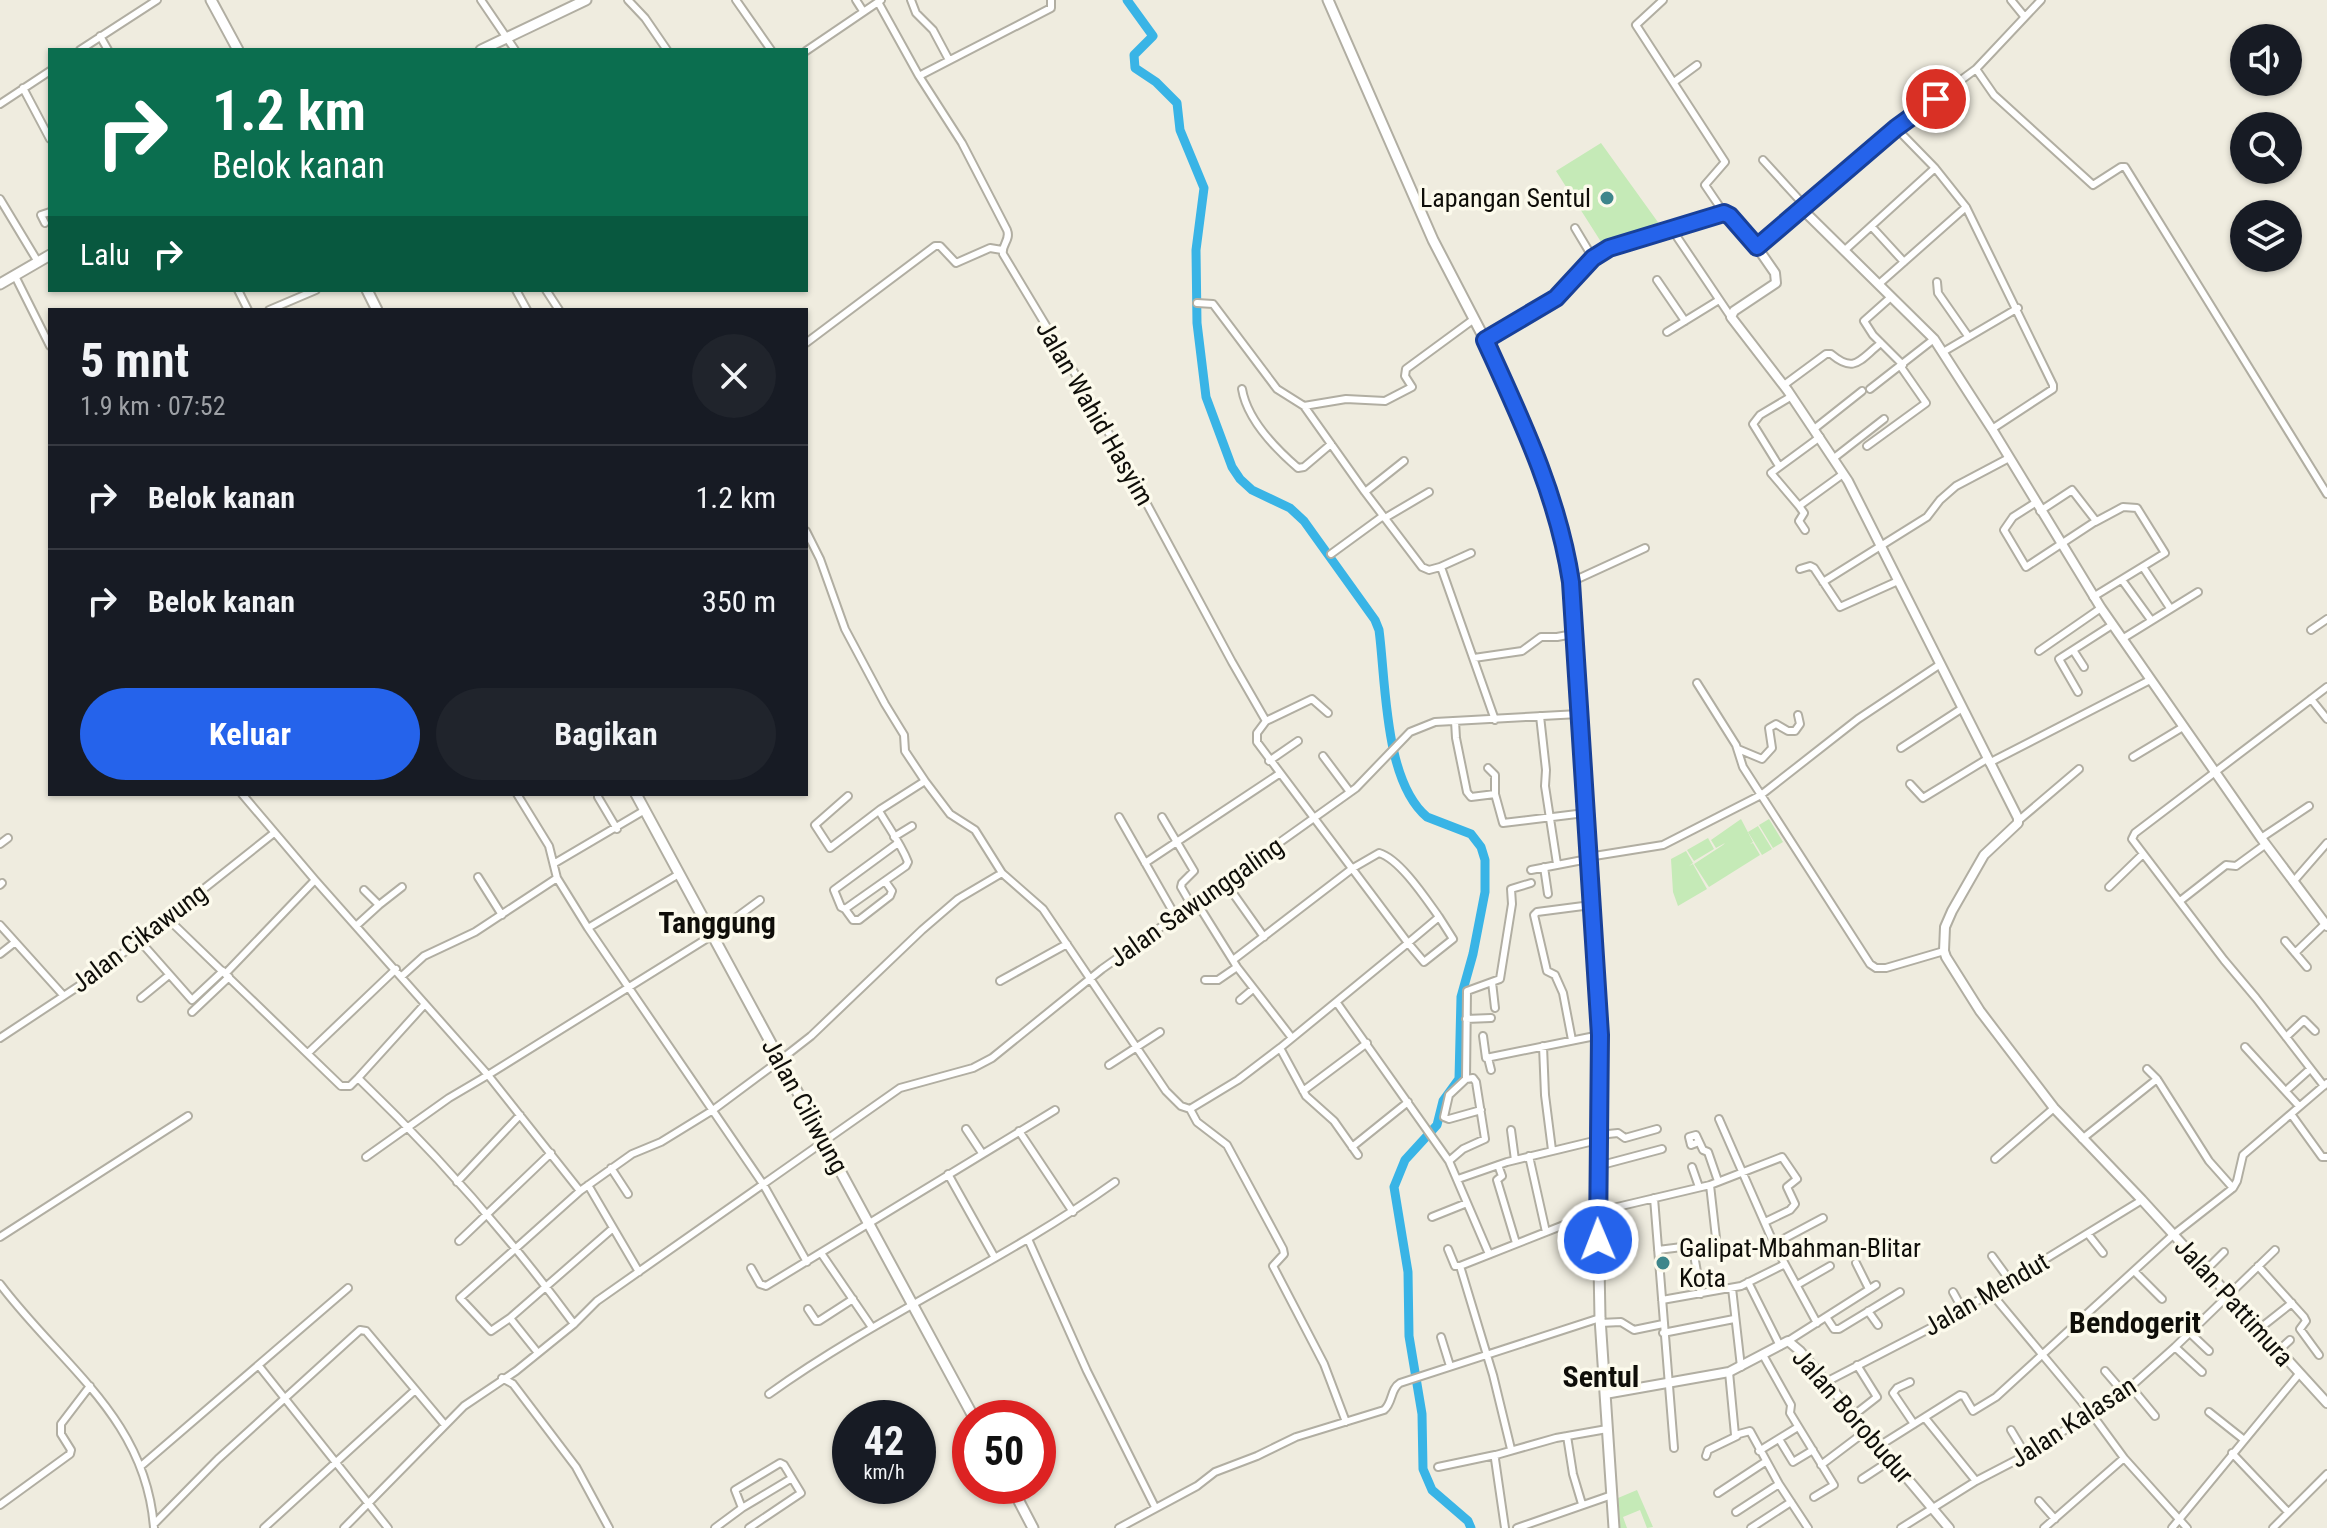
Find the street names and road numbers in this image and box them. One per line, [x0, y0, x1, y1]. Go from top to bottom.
street label: Jalan Wahid Hasyim [1030, 315, 1160, 511]
street label: Jalan Sawunggaling [1103, 831, 1289, 973]
street label: Jalan Cikawung [65, 877, 213, 999]
street label: Jalan Ciliwung [756, 1033, 854, 1179]
street label: Jalan Pattimura [2169, 1232, 2299, 1372]
street label: Jalan Mendut [1918, 1246, 2054, 1342]
street label: Jalan Borobudur [1786, 1342, 1920, 1490]
street label: Jalan Kalasan [2004, 1370, 2142, 1474]

